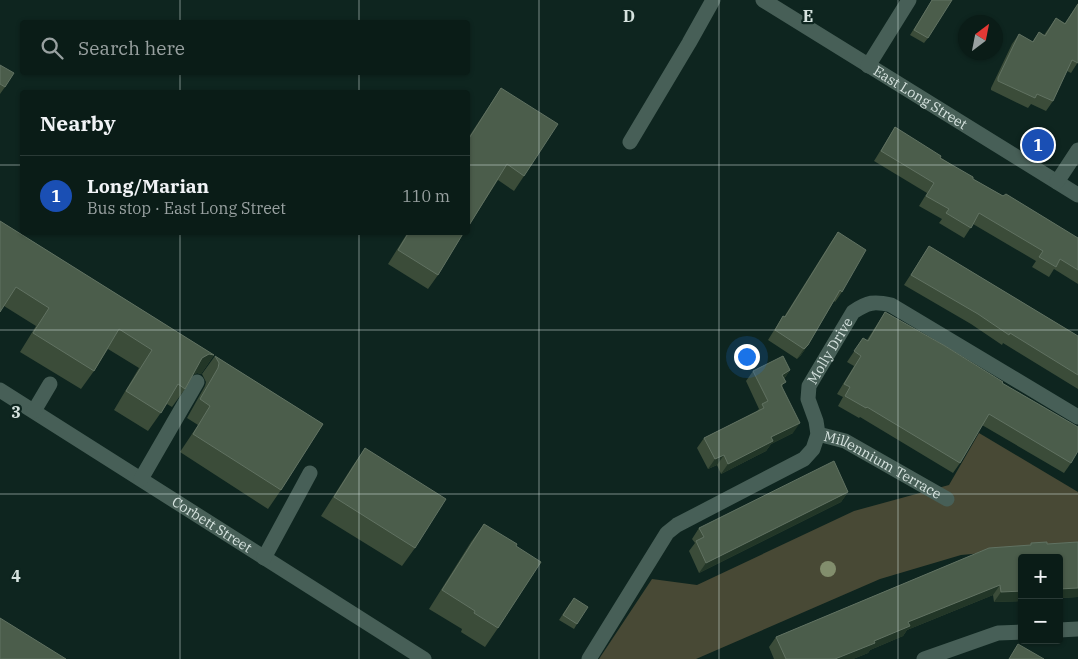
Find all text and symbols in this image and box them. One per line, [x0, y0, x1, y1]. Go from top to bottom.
text: D [623, 6, 635, 26]
text: E [803, 6, 813, 26]
north arrow [958, 15, 1003, 60]
search box [20, 20, 470, 75]
icon: search [38, 34, 66, 62]
text: Search here [78, 36, 185, 60]
street label: East Long Street [870, 62, 971, 133]
text: Nearby [40, 109, 116, 137]
pin: 1 [1022, 126, 1054, 164]
text: Long/Marian [87, 174, 209, 198]
text: 1 [51, 186, 61, 206]
text: 110 m [402, 186, 450, 206]
text: Bus stop · East Long Street [87, 198, 286, 218]
street label: Molly Drive [803, 314, 857, 387]
your location [734, 344, 760, 370]
text: 3 [11, 402, 21, 422]
street label: Millennium Terrace [822, 427, 945, 503]
street label: Corbett Street [168, 492, 255, 557]
map controls [1018, 554, 1063, 644]
button: + [1018, 554, 1063, 599]
text: 4 [11, 566, 21, 586]
button: − [1018, 599, 1063, 644]

